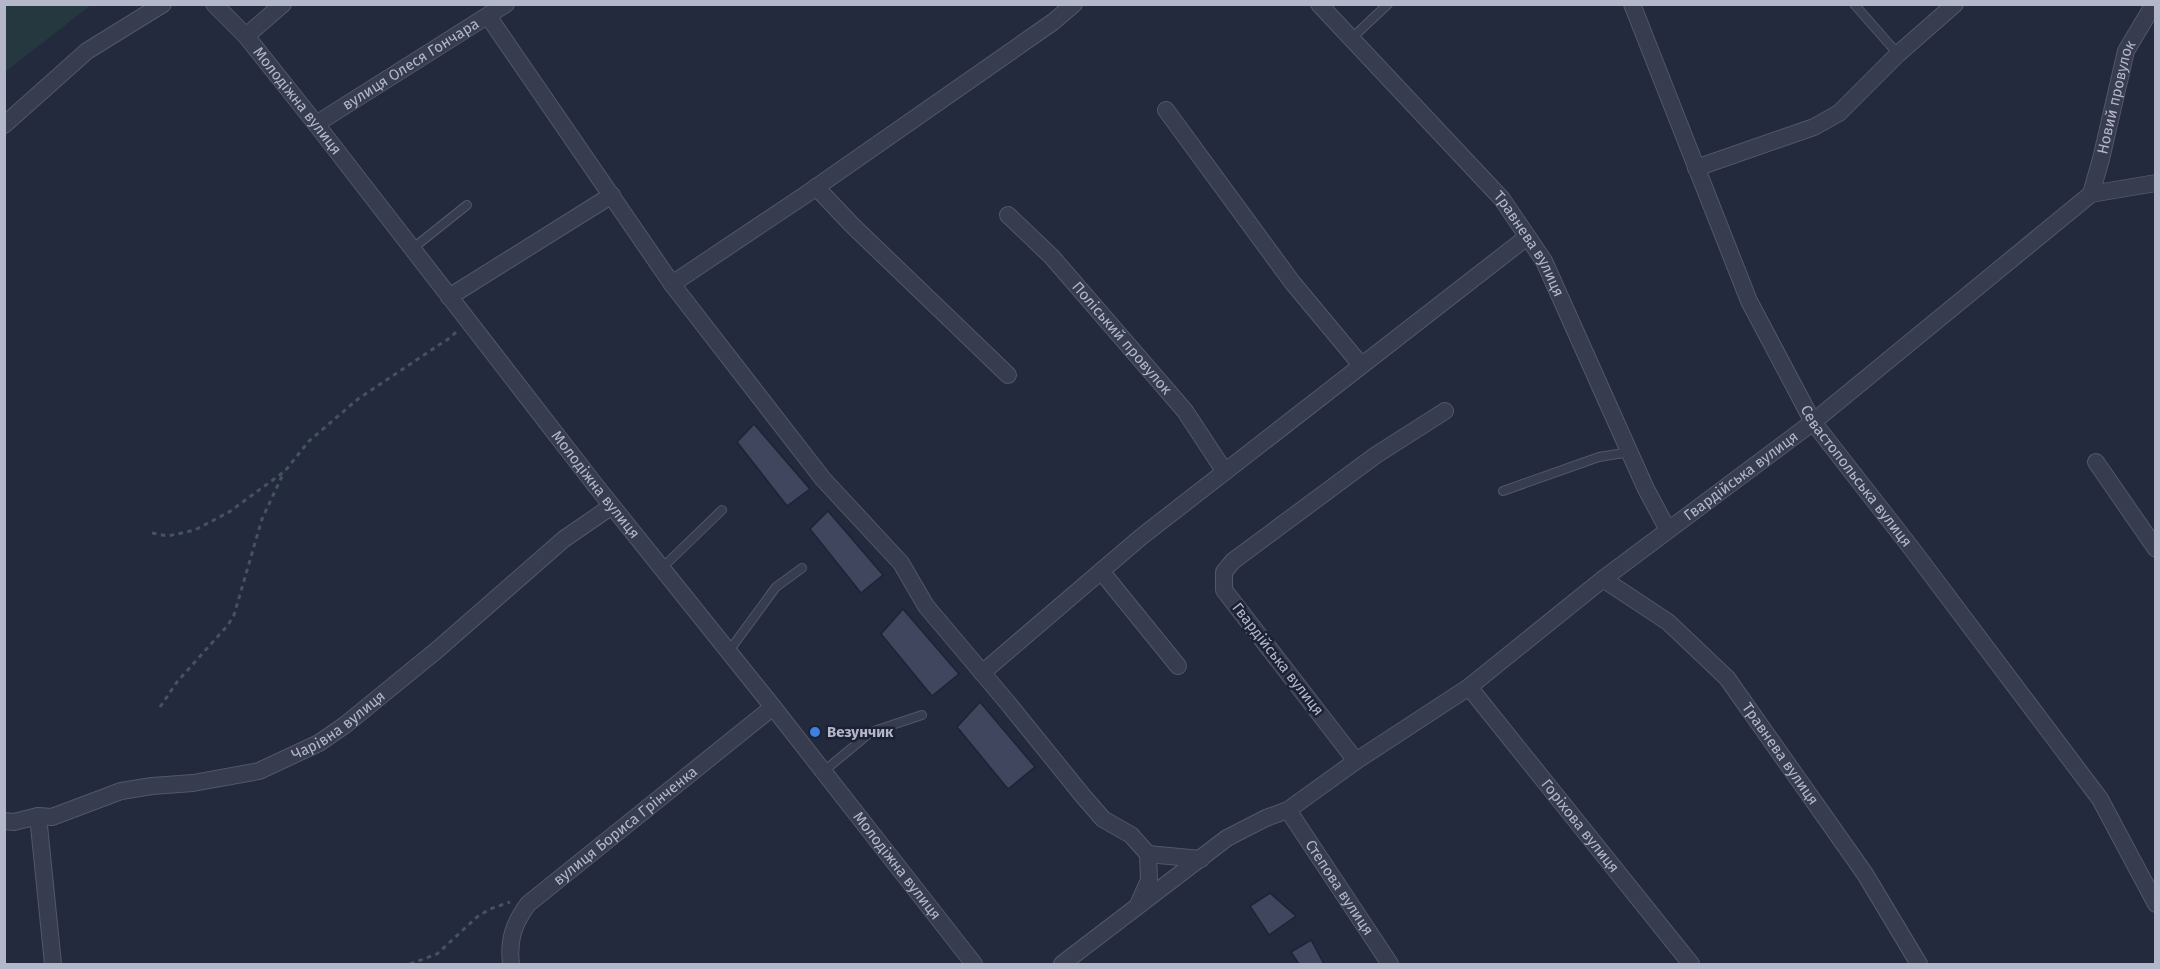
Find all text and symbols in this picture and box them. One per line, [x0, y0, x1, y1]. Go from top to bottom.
street label: вулиця Олеся Гончара [339, 14, 482, 114]
street label: Новий провулок [2093, 37, 2140, 156]
street label: Молодіжна вулиця [249, 43, 345, 158]
street label: Травнева вулиця [1490, 187, 1568, 300]
street label: Поліський провулок [1068, 278, 1176, 398]
street label: Севастопольська вулиця [1797, 402, 1916, 550]
street label: Молодіжна вулиця [548, 427, 644, 542]
street label: Гвардійська вулиця [1680, 427, 1802, 524]
street label: Гвардійська вулиця [1228, 599, 1328, 719]
street label: Чарівна вулиця [288, 687, 389, 764]
street label: Травнева вулиця [1738, 699, 1823, 808]
place label: Везунчик [827, 723, 894, 741]
marker: Везунчик [808, 725, 822, 739]
street label: вулиця Бориса Грінченка [550, 762, 701, 889]
street label: Горіхова вулиця [1537, 776, 1623, 876]
street label: Молодіжна вулиця [849, 808, 945, 923]
street label: Степова вулиця [1301, 836, 1377, 939]

